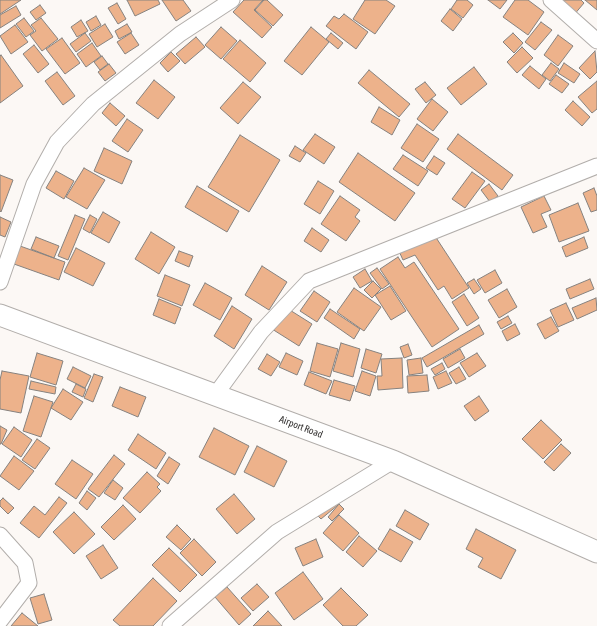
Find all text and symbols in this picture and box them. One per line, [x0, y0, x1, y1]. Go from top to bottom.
street label: Airport Road [277, 413, 325, 441]

